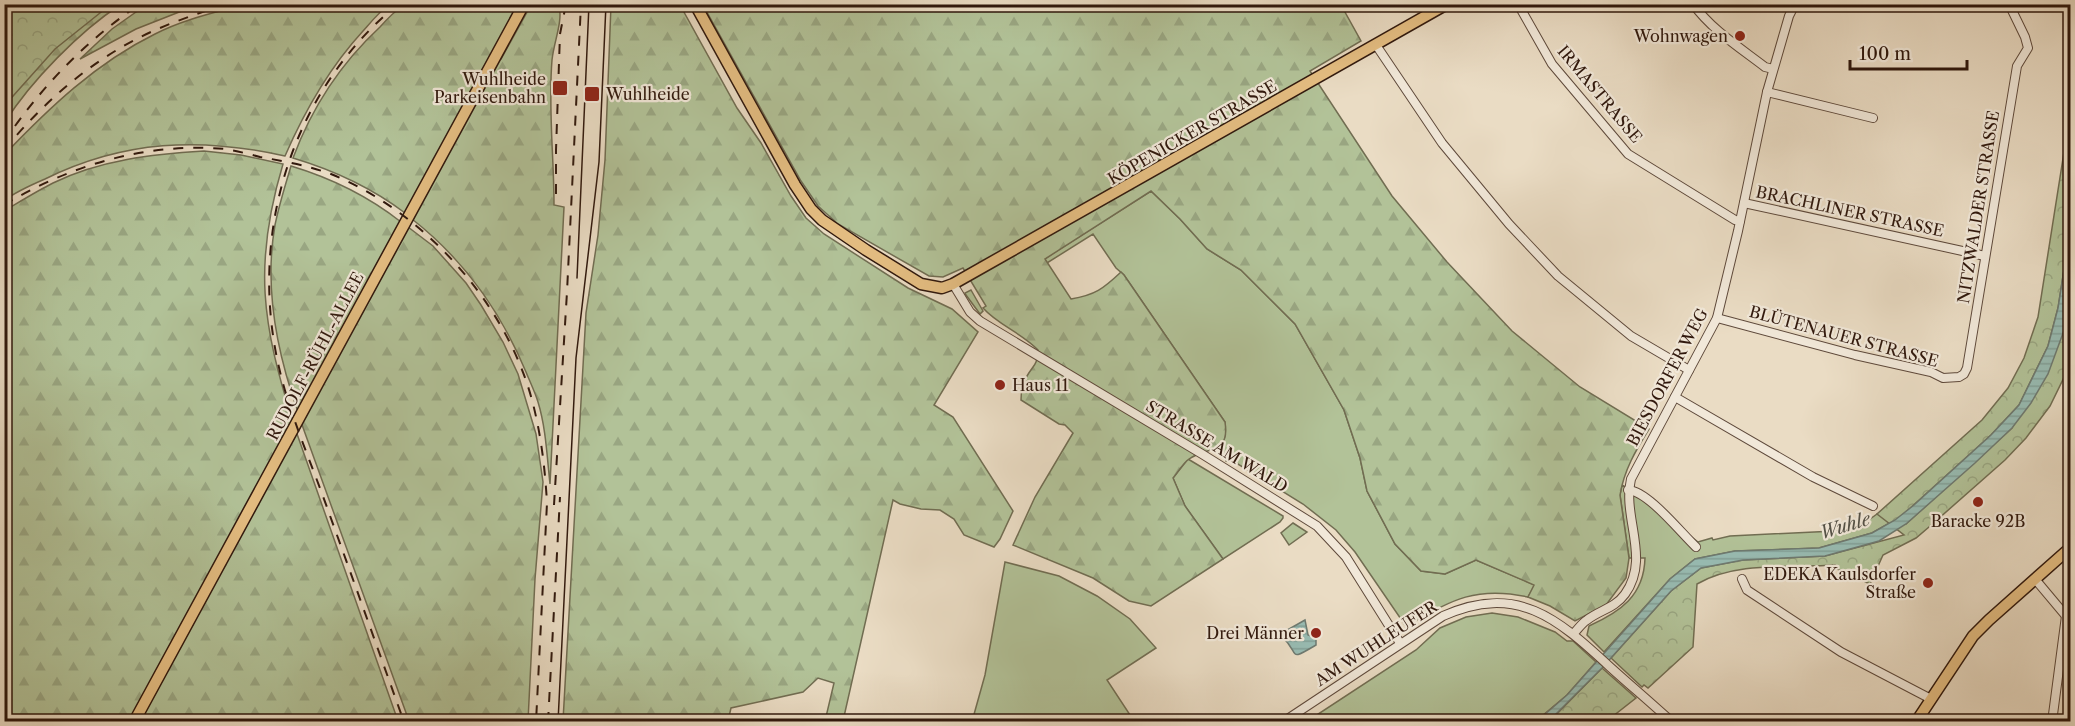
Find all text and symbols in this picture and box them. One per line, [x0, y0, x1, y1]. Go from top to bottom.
place label: Wohnwagen [1633, 26, 1728, 46]
marker: Wohnwagen [1733, 29, 1747, 43]
scale bar [1850, 33, 1967, 71]
street label: IRMASTRASSE [1553, 41, 1647, 147]
text: 100 m [1859, 43, 1911, 65]
place label: Wuhlheide Parkeisenbahn [434, 69, 546, 107]
street label: KÖPENICKER STRASSE [1104, 75, 1280, 189]
marker: Wuhlheide Parkeisenbahn [551, 79, 569, 97]
place label: Wuhlheide [605, 84, 690, 104]
marker: Wuhlheide [583, 85, 601, 103]
street label: NITZWALDER STRASSE [1953, 109, 2003, 305]
street label: BRACHLINER STRASSE [1754, 181, 1946, 241]
street label: RUDOLF-RÜHL-ALLEE [262, 269, 368, 443]
street label: BLÜTENAUER STRASSE [1747, 301, 1941, 371]
street label: BIESDORFER WEG [1622, 305, 1712, 449]
place label: Haus 11 [1012, 375, 1069, 395]
marker: Haus 11 [993, 378, 1007, 392]
street label: STRASSE AM WALD [1142, 396, 1292, 496]
marker: Baracke 92B [1971, 495, 1985, 509]
water label: Wuhle [1817, 508, 1874, 544]
place label: Baracke 92B [1931, 511, 2025, 531]
place label: EDEKA Kaulsdorfer Straße [1763, 564, 1916, 602]
marker: EDEKA Kaulsdorfer Straße [1921, 576, 1935, 590]
street label: AM WUHLEUFER [1310, 595, 1442, 691]
place label: Drei Männer [1206, 623, 1304, 643]
marker: Drei Männer [1309, 626, 1323, 640]

